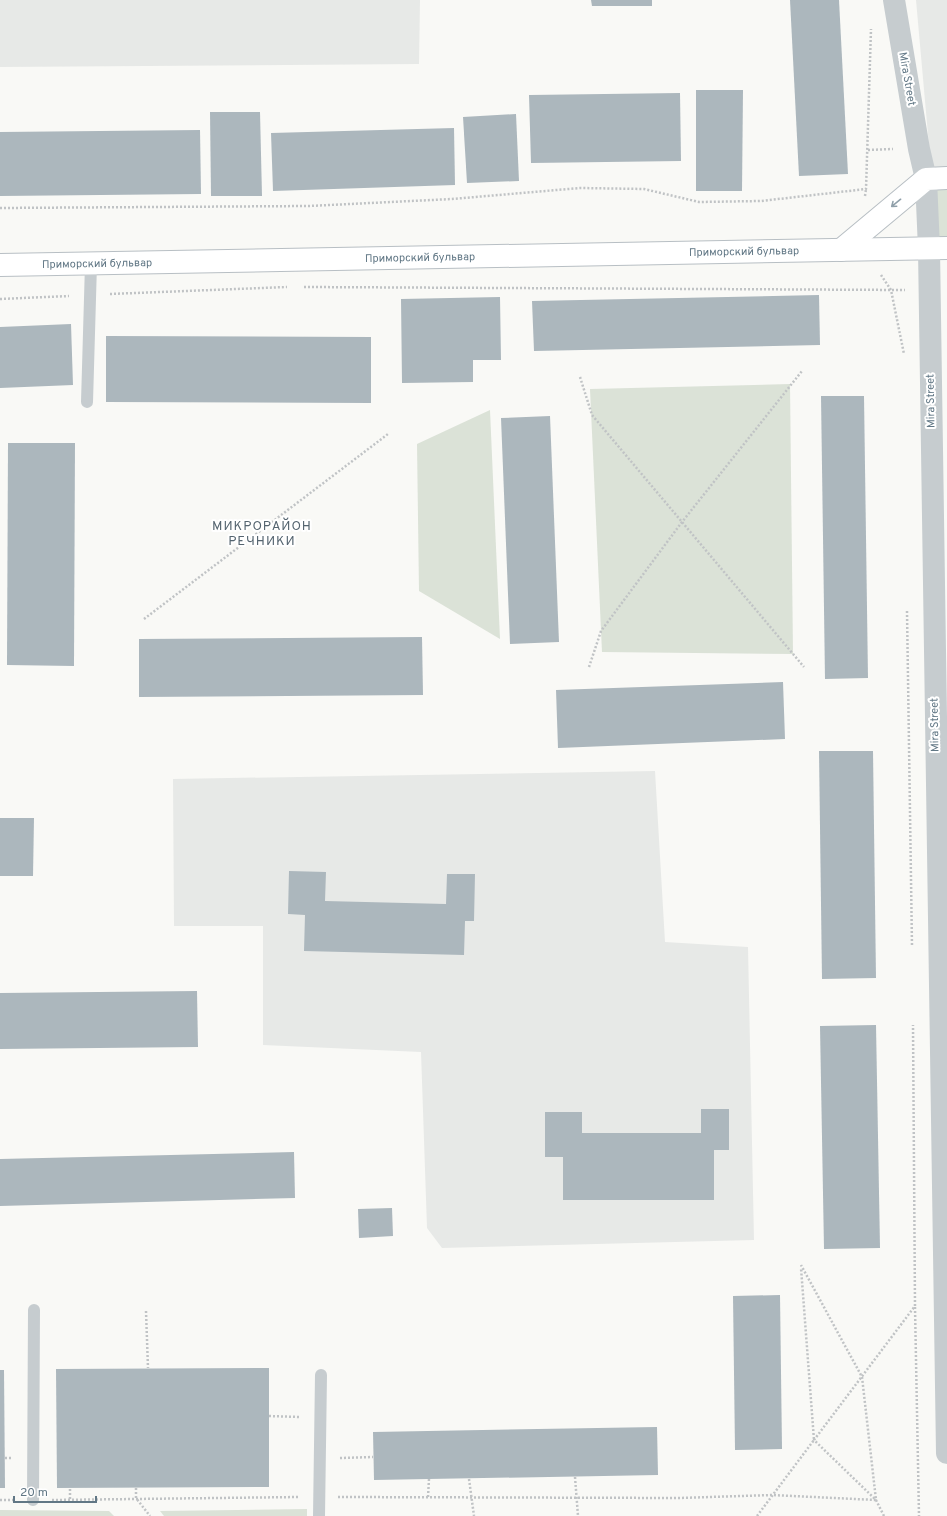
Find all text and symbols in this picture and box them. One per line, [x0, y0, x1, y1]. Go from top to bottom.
street label: Mira Street [895, 51, 919, 107]
one-way arrow [890, 199, 901, 208]
street label: Приморский бульвар [689, 244, 799, 260]
street label: Приморский бульвар [365, 250, 475, 266]
street label: Приморский бульвар [42, 256, 152, 272]
street label: Mira Street [924, 374, 938, 428]
district label: МИКРОРАЙОН РЕЧНИКИ [212, 517, 312, 550]
street label: Mira Street [928, 698, 942, 752]
scale bar [14, 1478, 96, 1504]
text: 20 m [20, 1485, 48, 1501]

